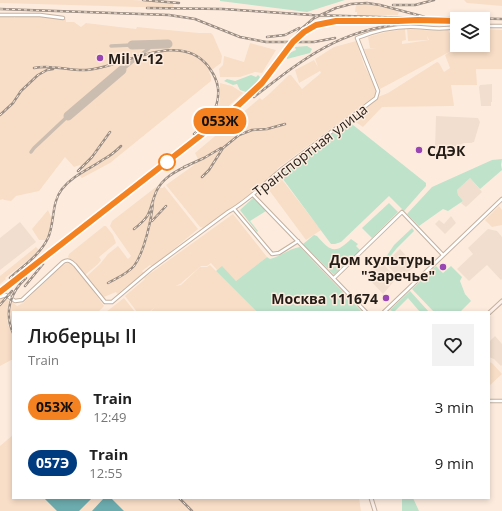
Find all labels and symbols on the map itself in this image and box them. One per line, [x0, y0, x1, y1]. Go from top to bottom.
place label: Mil V-12 [108, 49, 163, 68]
marker: Mil V-12 [95, 53, 105, 63]
street label: Транспортная улица [249, 99, 371, 201]
line badge: 053Ж [192, 108, 248, 134]
place label: СДЭК [427, 141, 466, 160]
marker: СДЭК [414, 145, 424, 155]
unlabelled marker [158, 153, 176, 171]
place label: Дом культуры "Заречье" [329, 250, 435, 285]
marker: Дом культуры "Заречье" [438, 262, 448, 272]
place label: Москва 111674 [271, 289, 378, 308]
marker: Москва 111674 [381, 293, 391, 303]

